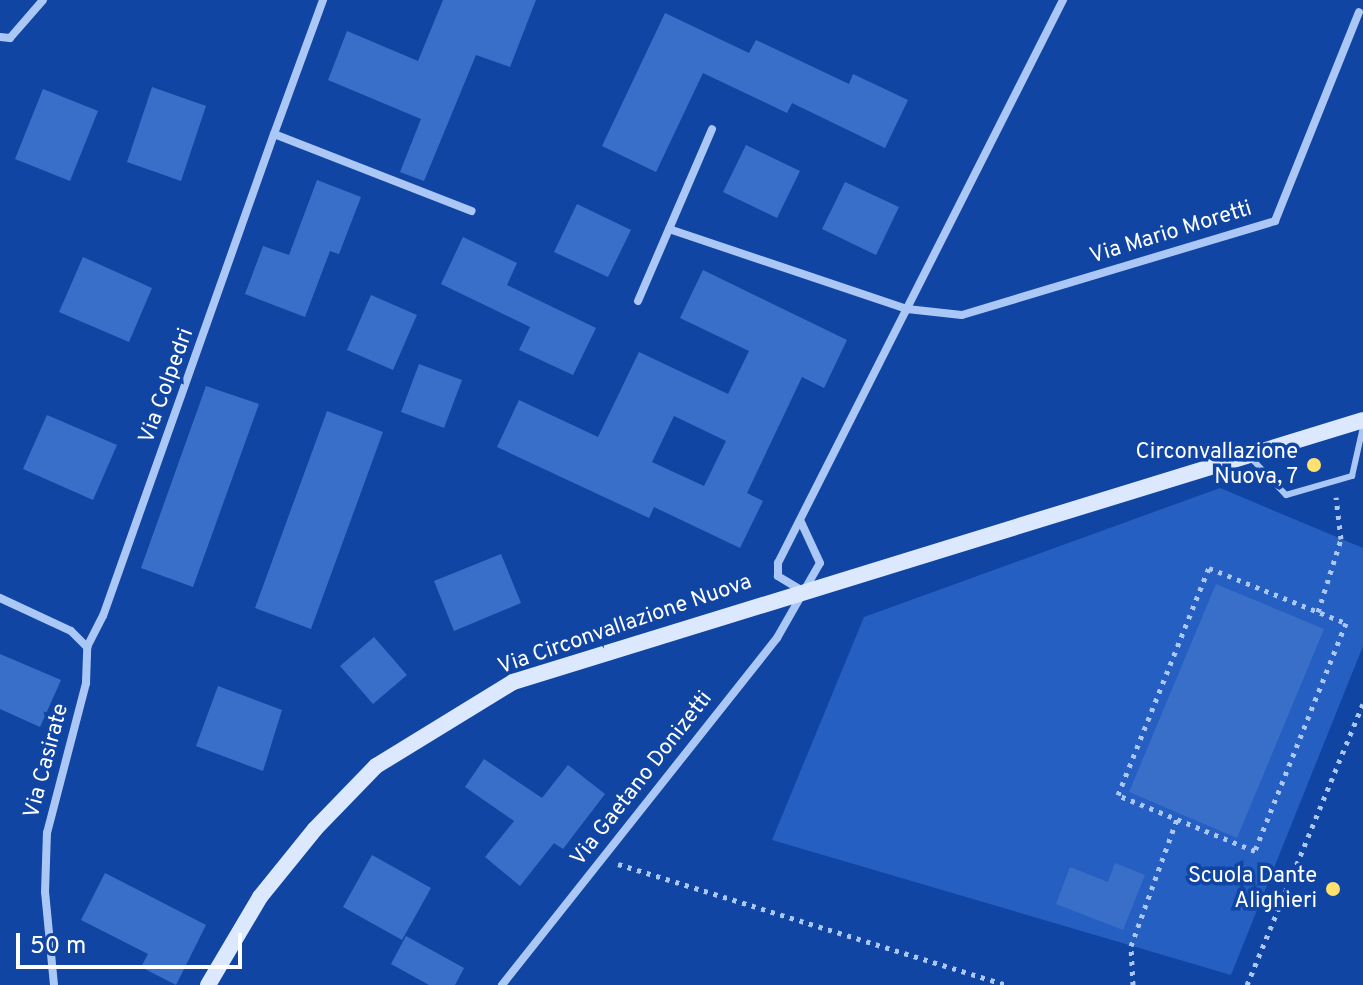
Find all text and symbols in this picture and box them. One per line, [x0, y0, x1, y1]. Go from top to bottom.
street label: Via Mario Moretti [1087, 196, 1255, 270]
street label: Via Colpedri [134, 325, 200, 447]
place label: Circonvallazione Nuova, 7 [1136, 439, 1298, 490]
marker: Circonvallazione Nuova, 7 [1305, 456, 1323, 474]
street label: Via Circonvallazione Nuova [495, 569, 755, 681]
street label: Via Gaetano Donizetti [566, 686, 718, 872]
street label: Via Casirate [19, 701, 75, 821]
place label: Scuola Dante Alighieri [1188, 863, 1317, 914]
marker: Scuola Dante Alighieri [1324, 880, 1342, 898]
scale bar [20, 917, 246, 967]
text: 50 m [30, 932, 86, 962]

